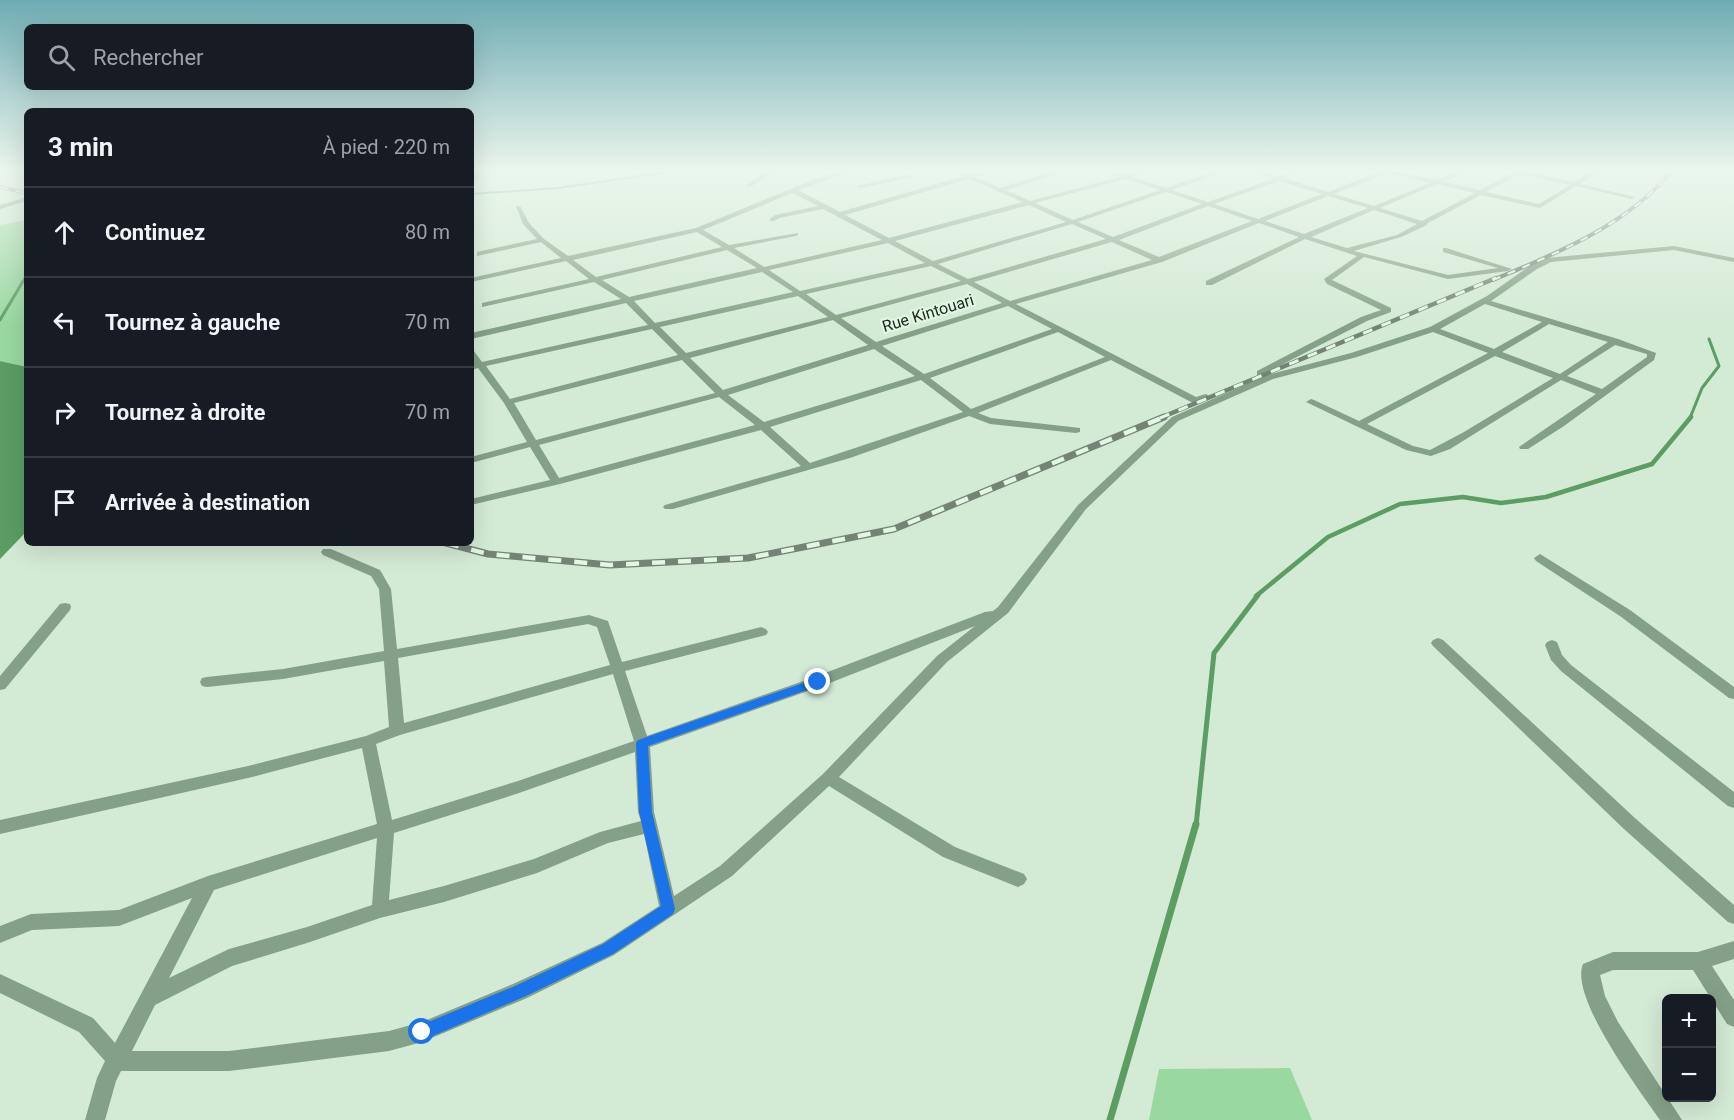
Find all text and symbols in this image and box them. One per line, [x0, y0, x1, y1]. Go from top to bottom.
search box [24, 24, 474, 90]
icon: search [45, 41, 78, 74]
text: Rechercher [93, 45, 204, 70]
text: 3 min [48, 132, 113, 162]
text: À pied · 220 m [323, 135, 450, 159]
icon: ahead [48, 216, 81, 249]
text: Continuez [105, 220, 205, 245]
text: 80 m [405, 220, 450, 244]
street label: Rue Kintouari [880, 290, 976, 336]
icon: left [48, 306, 81, 339]
text: Tournez à gauche [105, 310, 280, 335]
text: 70 m [405, 310, 450, 334]
icon: right [48, 396, 81, 429]
text: Tournez à droite [105, 400, 265, 425]
text: 70 m [405, 400, 450, 424]
icon: arrive [48, 486, 81, 519]
text: Arrivée à destination [105, 490, 310, 515]
route end [804, 668, 830, 694]
map controls [1662, 994, 1716, 1102]
button: + [1662, 994, 1716, 1048]
route start [408, 1018, 434, 1044]
button: − [1662, 1048, 1716, 1102]

